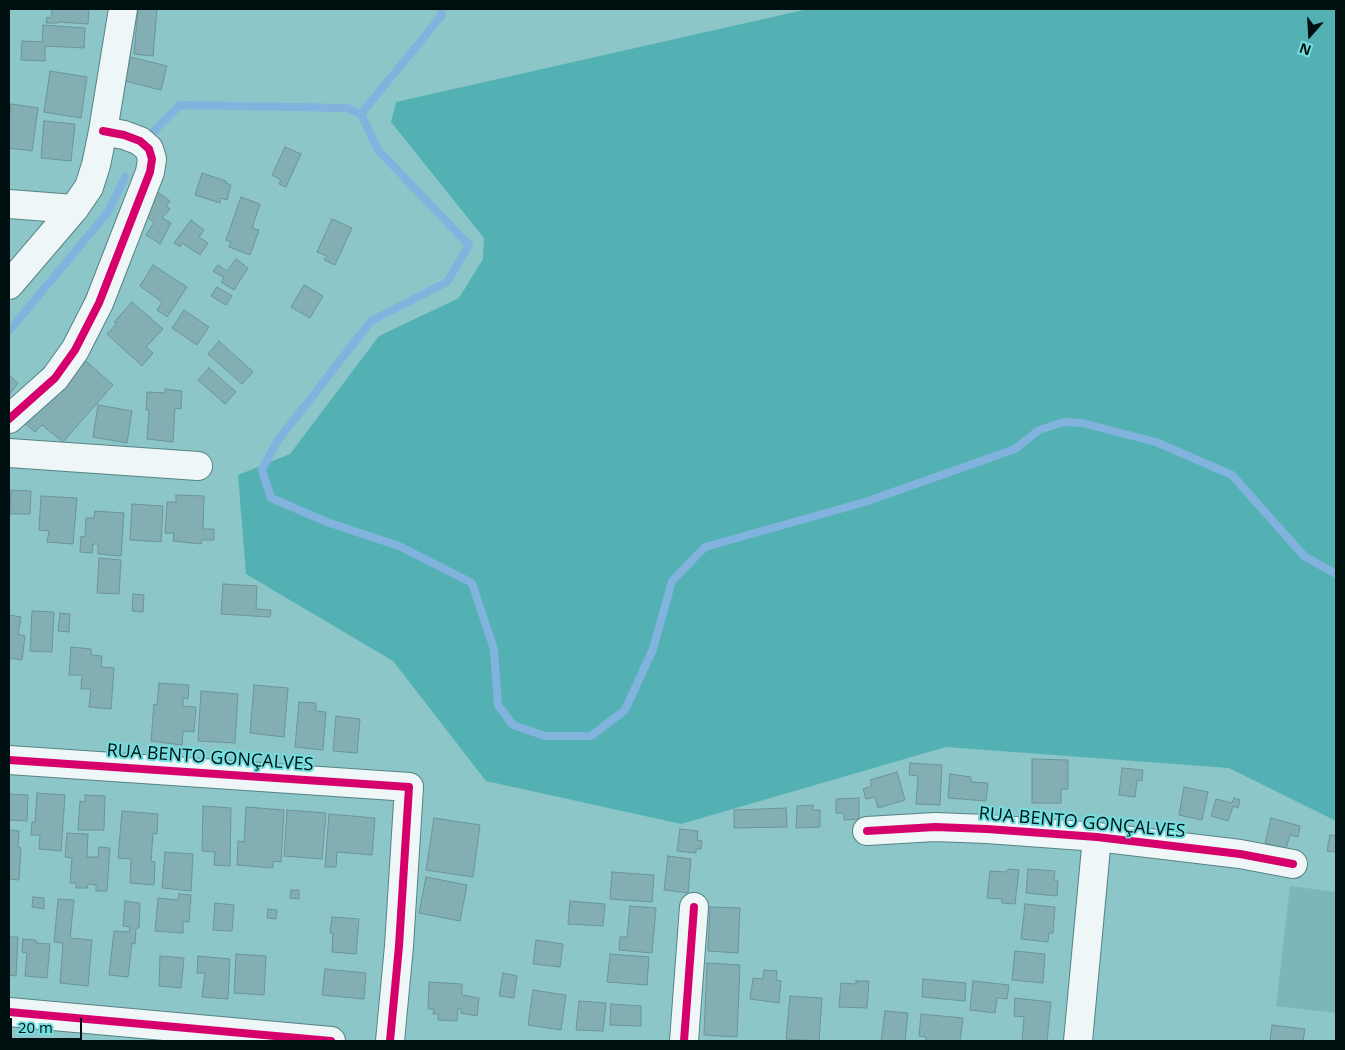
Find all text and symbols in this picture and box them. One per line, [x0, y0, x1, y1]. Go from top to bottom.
north arrow [1285, 10, 1335, 60]
text: N [1296, 39, 1313, 60]
street label: RUA BENTO GONÇALVES [106, 740, 314, 776]
street label: RUA BENTO GONÇALVES [978, 803, 1186, 843]
scale bar [12, 1008, 85, 1040]
text: 20 m [18, 1017, 53, 1037]

